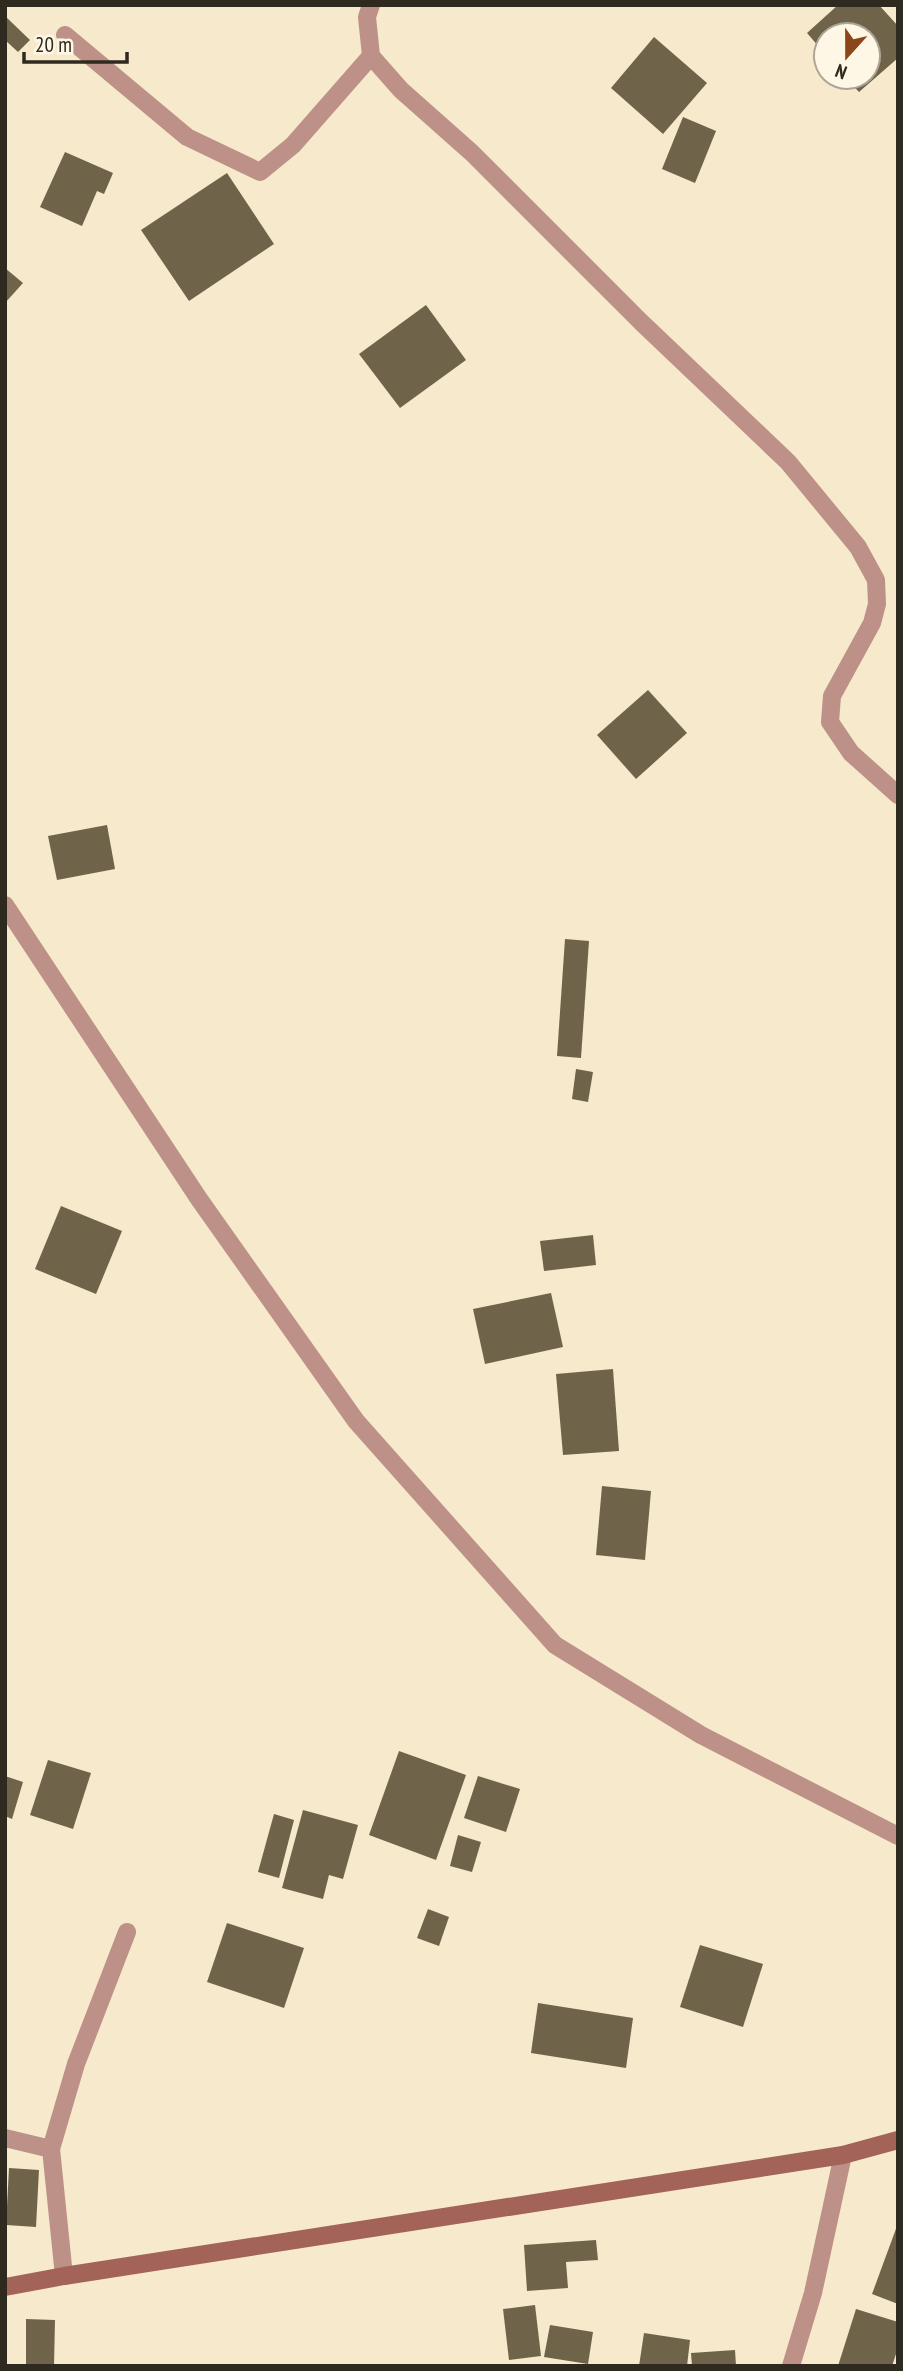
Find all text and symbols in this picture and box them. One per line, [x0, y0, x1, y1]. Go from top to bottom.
scale bar [24, 21, 128, 65]
north arrow [812, 21, 882, 91]
text: 20 m [35, 31, 72, 58]
text: N [832, 59, 850, 85]

